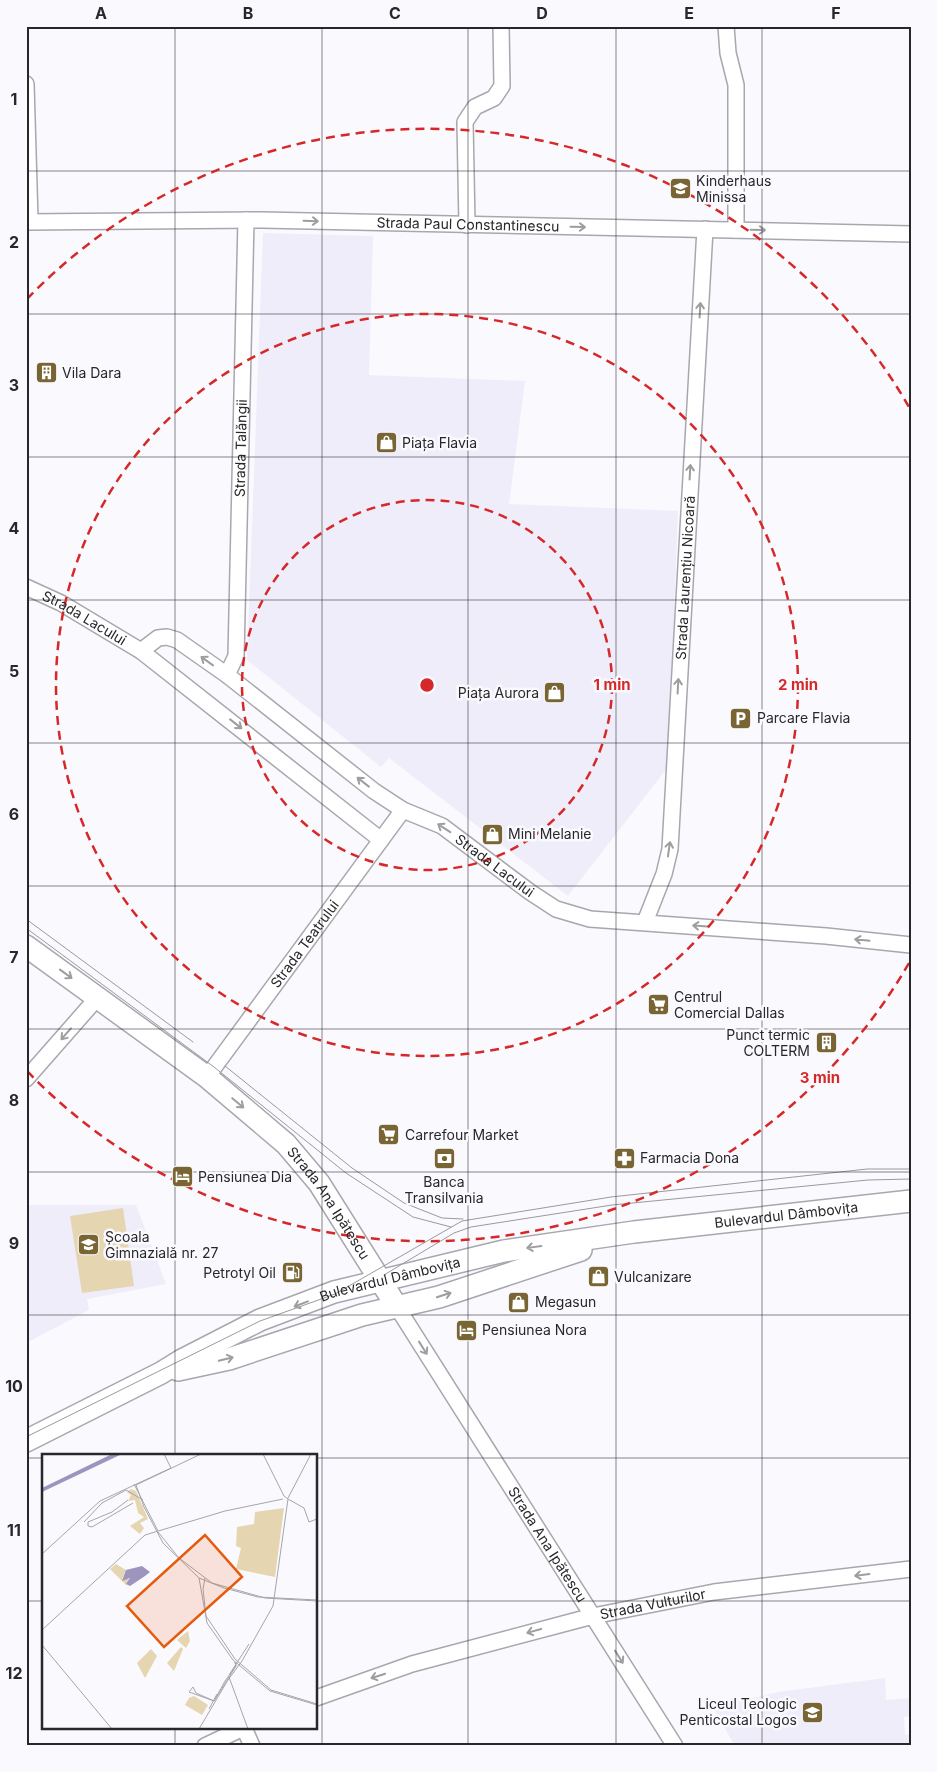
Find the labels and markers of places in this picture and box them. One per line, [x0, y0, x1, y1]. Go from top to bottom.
place label: Kinderhaus Minissa [696, 172, 771, 205]
school or university icon: Kinderhaus Minissa [668, 177, 692, 201]
building icon: Vila Dara [34, 361, 58, 385]
place label: Vila Dara [62, 364, 121, 381]
shop icon: Piața Flavia [374, 431, 398, 455]
place label: Piața Flavia [402, 434, 477, 452]
centre of rings [418, 676, 436, 694]
shop icon: Piața Aurora [543, 681, 567, 705]
place label: Piața Aurora [458, 684, 539, 702]
parking icon: Parcare Flavia [729, 706, 753, 730]
place label: Parcare Flavia [757, 709, 850, 726]
shop icon: Mini Melanie [480, 822, 504, 846]
place label: Mini Melanie [508, 825, 592, 842]
place label: Centrul Comercial Dallas [674, 988, 785, 1021]
supermarket icon: Centrul Comercial Dallas [646, 993, 670, 1017]
place label: Punct termic COLTERM [726, 1026, 810, 1059]
building icon: Punct termic COLTERM [814, 1031, 838, 1055]
supermarket icon: Carrefour Market [377, 1123, 401, 1147]
place label: Carrefour Market [405, 1126, 519, 1143]
pharmacy icon: Farmacia Dona [612, 1146, 636, 1170]
bank icon: Banca Transilvania [432, 1147, 456, 1171]
place label: Farmacia Dona [640, 1149, 739, 1166]
hotel icon: Pensiunea Dia [170, 1165, 194, 1189]
place label: Pensiunea Dia [198, 1168, 292, 1185]
place label: Banca Transilvania [404, 1173, 484, 1206]
place label: Școala Gimnazială nr. 27 [105, 1228, 219, 1261]
school or university icon: Școala Gimnazială nr. 27 [77, 1233, 101, 1257]
fuel station icon: Petrotyl Oil [280, 1261, 304, 1285]
place label: Petrotyl Oil [203, 1264, 276, 1281]
shop icon: Vulcanizare [586, 1265, 610, 1289]
place label: Vulcanizare [614, 1268, 692, 1285]
shop icon: Megasun [507, 1290, 531, 1314]
place label: Megasun [535, 1293, 596, 1310]
hotel icon: Pensiunea Nora [454, 1318, 478, 1342]
place label: Pensiunea Nora [482, 1321, 587, 1338]
place label: Liceul Teologic Penticostal Logos [679, 1695, 797, 1728]
school or university icon: Liceul Teologic Penticostal Logos [801, 1700, 825, 1724]

